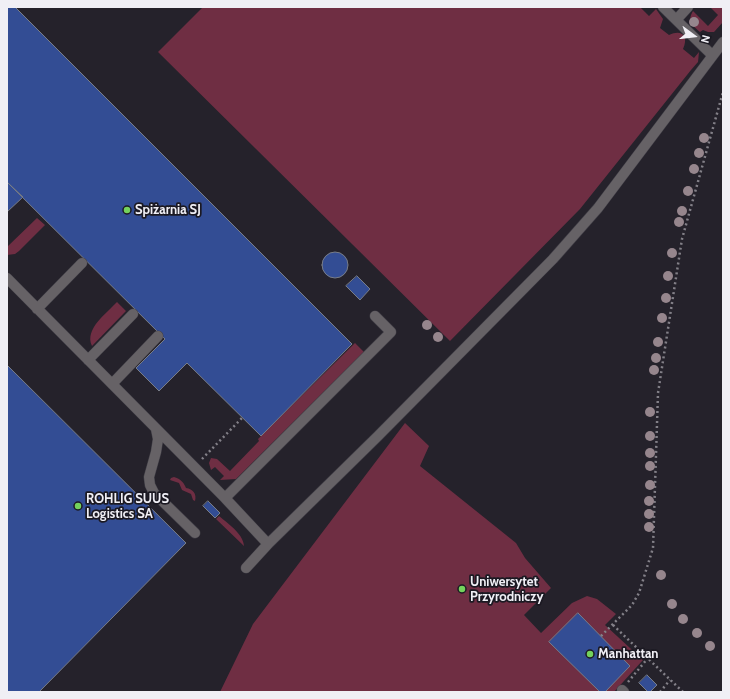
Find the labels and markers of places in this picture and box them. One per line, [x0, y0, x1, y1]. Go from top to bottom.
place label: Spiżarnia SJ [135, 202, 201, 218]
marker: Spiżarnia SJ [122, 205, 132, 215]
place label: ROHLIG SUUS Logistics SA [86, 491, 169, 522]
marker: ROHLIG SUUS Logistics SA [73, 501, 83, 511]
place label: Uniwersytet Przyrodniczy [470, 574, 543, 605]
marker: Uniwersytet Przyrodniczy [457, 584, 467, 594]
place label: Manhattan [598, 646, 659, 662]
marker: Manhattan [585, 649, 595, 659]

